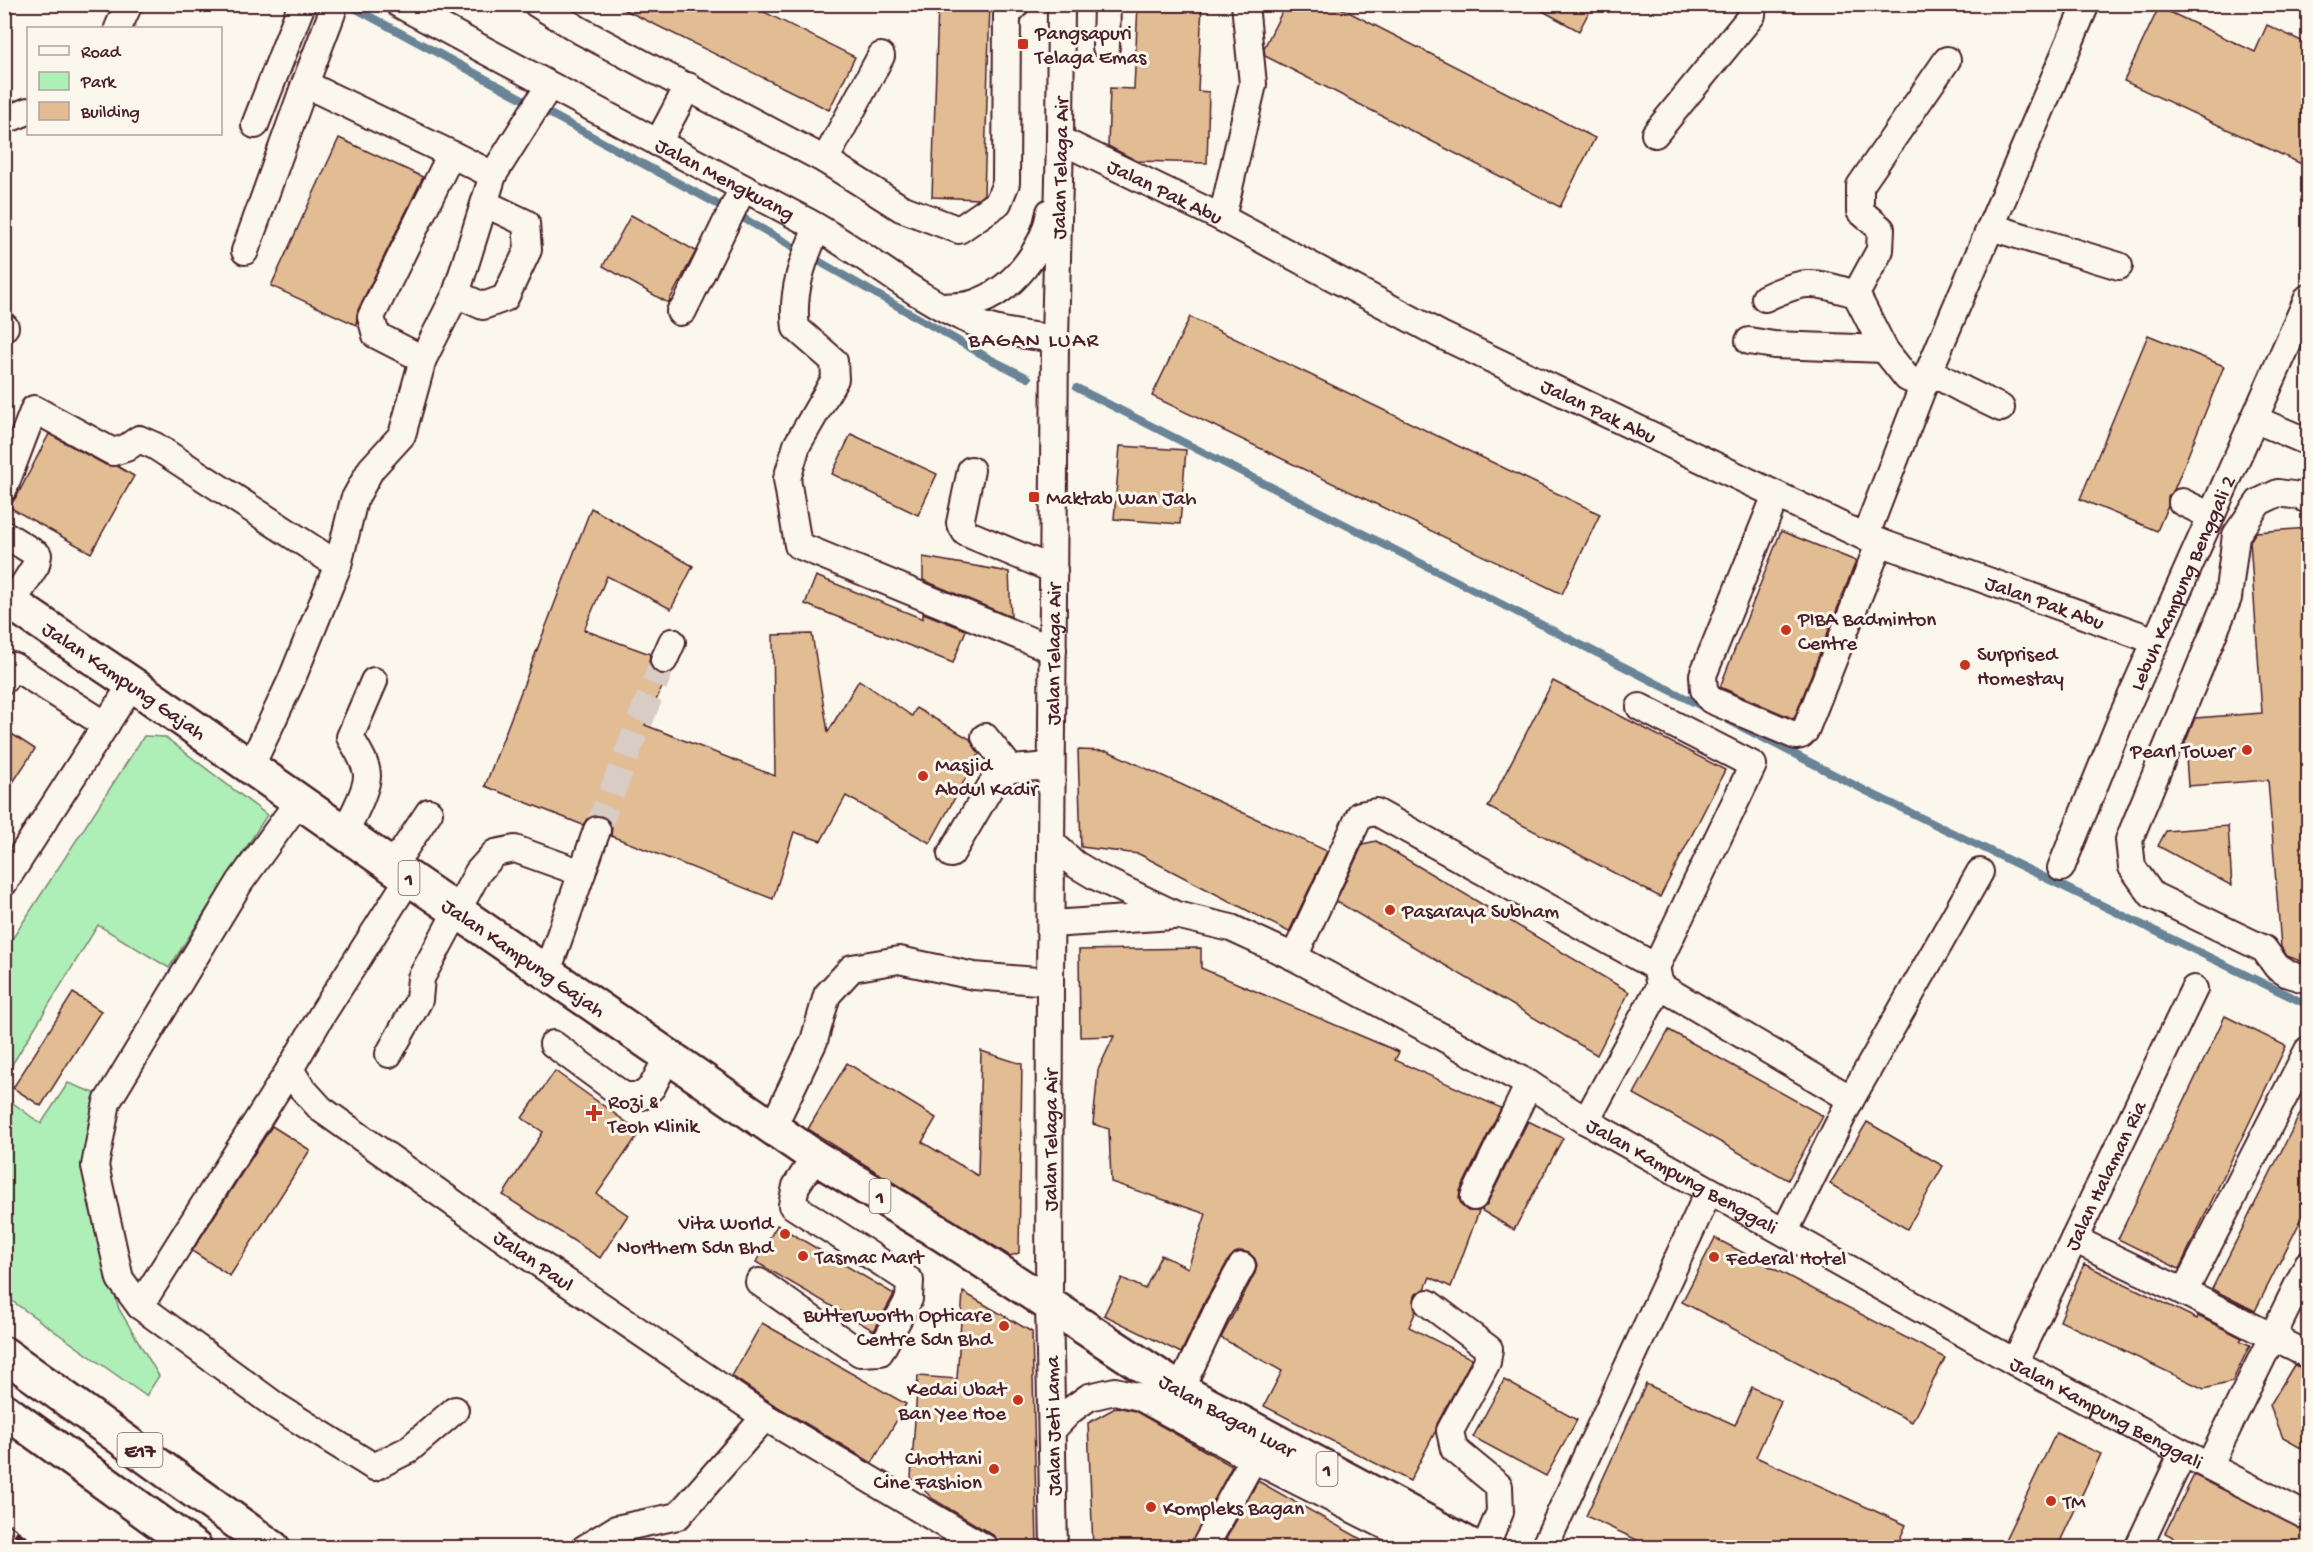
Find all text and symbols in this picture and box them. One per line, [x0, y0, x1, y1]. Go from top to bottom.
place label: Pangsapuri Telaga Emas [1034, 23, 1147, 72]
legend [27, 27, 222, 135]
marker: Pangsapuri Telaga Emas [1016, 37, 1030, 51]
text: Road [81, 43, 122, 64]
text: Park [80, 73, 117, 94]
street label: Jalan Telaga Air [1049, 95, 1076, 240]
text: Building [80, 103, 140, 124]
street label: Jalan Mengkuang [650, 134, 798, 229]
street label: Jalan Pak Abu [1102, 156, 1226, 232]
district label: BAGAN LUAR [968, 329, 1099, 355]
street label: Jalan Pak Abu [1536, 375, 1659, 452]
street label: Lebuh Kampung Benggali 2 [2126, 473, 2244, 695]
place label: Maktab Wan Jah [1046, 488, 1196, 513]
marker: Maktab Wan Jah [1027, 490, 1041, 504]
street label: Jalan Pak Abu [1981, 572, 2107, 638]
street label: Jalan Telaga Air [1043, 581, 1069, 725]
place label: PIBA Badminton Centre [1797, 609, 1936, 658]
street label: Jalan Kampung Gajah [36, 618, 210, 748]
marker: PIBA Badminton Centre [1779, 623, 1793, 637]
place label: Surprised Homestay [1977, 644, 2064, 693]
marker: Surprised Homestay [1958, 658, 1972, 672]
place label: Pearl Tower [2129, 741, 2237, 766]
marker: Pearl Tower [2240, 743, 2254, 757]
place label: Masjid Abdul Kadir [935, 755, 1039, 804]
marker: Masjid Abdul Kadir [916, 769, 930, 783]
road number: 1 [398, 861, 420, 895]
street label: Jalan Kampung Gajah [435, 895, 609, 1025]
place label: Pasaraya Subham [1401, 901, 1559, 926]
marker: Pasaraya Subham [1383, 903, 1397, 917]
street label: Jalan Telaga Air [1040, 1067, 1066, 1211]
place label: Rozi & Teoh Klinik [607, 1092, 701, 1141]
street label: Jalan Halaman Ria [2061, 1097, 2155, 1256]
marker: Rozi & Teoh Klinik [585, 1104, 603, 1122]
street label: Jalan Kampung Benggali [1581, 1115, 1781, 1242]
road number: 1 [870, 1179, 890, 1213]
place label: Vita World Northern Sdn Bhd [617, 1213, 775, 1262]
street label: Jalan Paul [487, 1226, 577, 1299]
marker: Vita World Northern Sdn Bhd [778, 1227, 792, 1241]
place label: Tasmac Mart [814, 1247, 926, 1272]
place label: Federal Hotel [1725, 1248, 1846, 1273]
marker: Tasmac Mart [796, 1249, 810, 1263]
marker: Federal Hotel [1707, 1250, 1721, 1264]
place label: Butterworth Opticare Centre Sdn Bhd [802, 1305, 994, 1354]
marker: Butterworth Opticare Centre Sdn Bhd [997, 1319, 1011, 1333]
street label: Jalan Kampung Benggali [2004, 1353, 2206, 1477]
street label: Jalan Jeti Lama [1042, 1354, 1069, 1496]
street label: Jalan Bagan Luar [1153, 1370, 1300, 1466]
place label: Kedai Ubat Ban Yee Hoe [898, 1379, 1008, 1428]
marker: Kedai Ubat Ban Yee Hoe [1011, 1393, 1025, 1407]
road number: E17 [118, 1433, 162, 1467]
place label: Chottani Cine Fashion [873, 1448, 982, 1497]
road number: 1 [1316, 1452, 1338, 1486]
marker: Chottani Cine Fashion [987, 1462, 1001, 1476]
place label: TM [2062, 1492, 2086, 1517]
marker: TM [2044, 1494, 2058, 1508]
place label: Kompleks Bagan [1163, 1498, 1304, 1523]
marker: Kompleks Bagan [1144, 1500, 1158, 1514]

